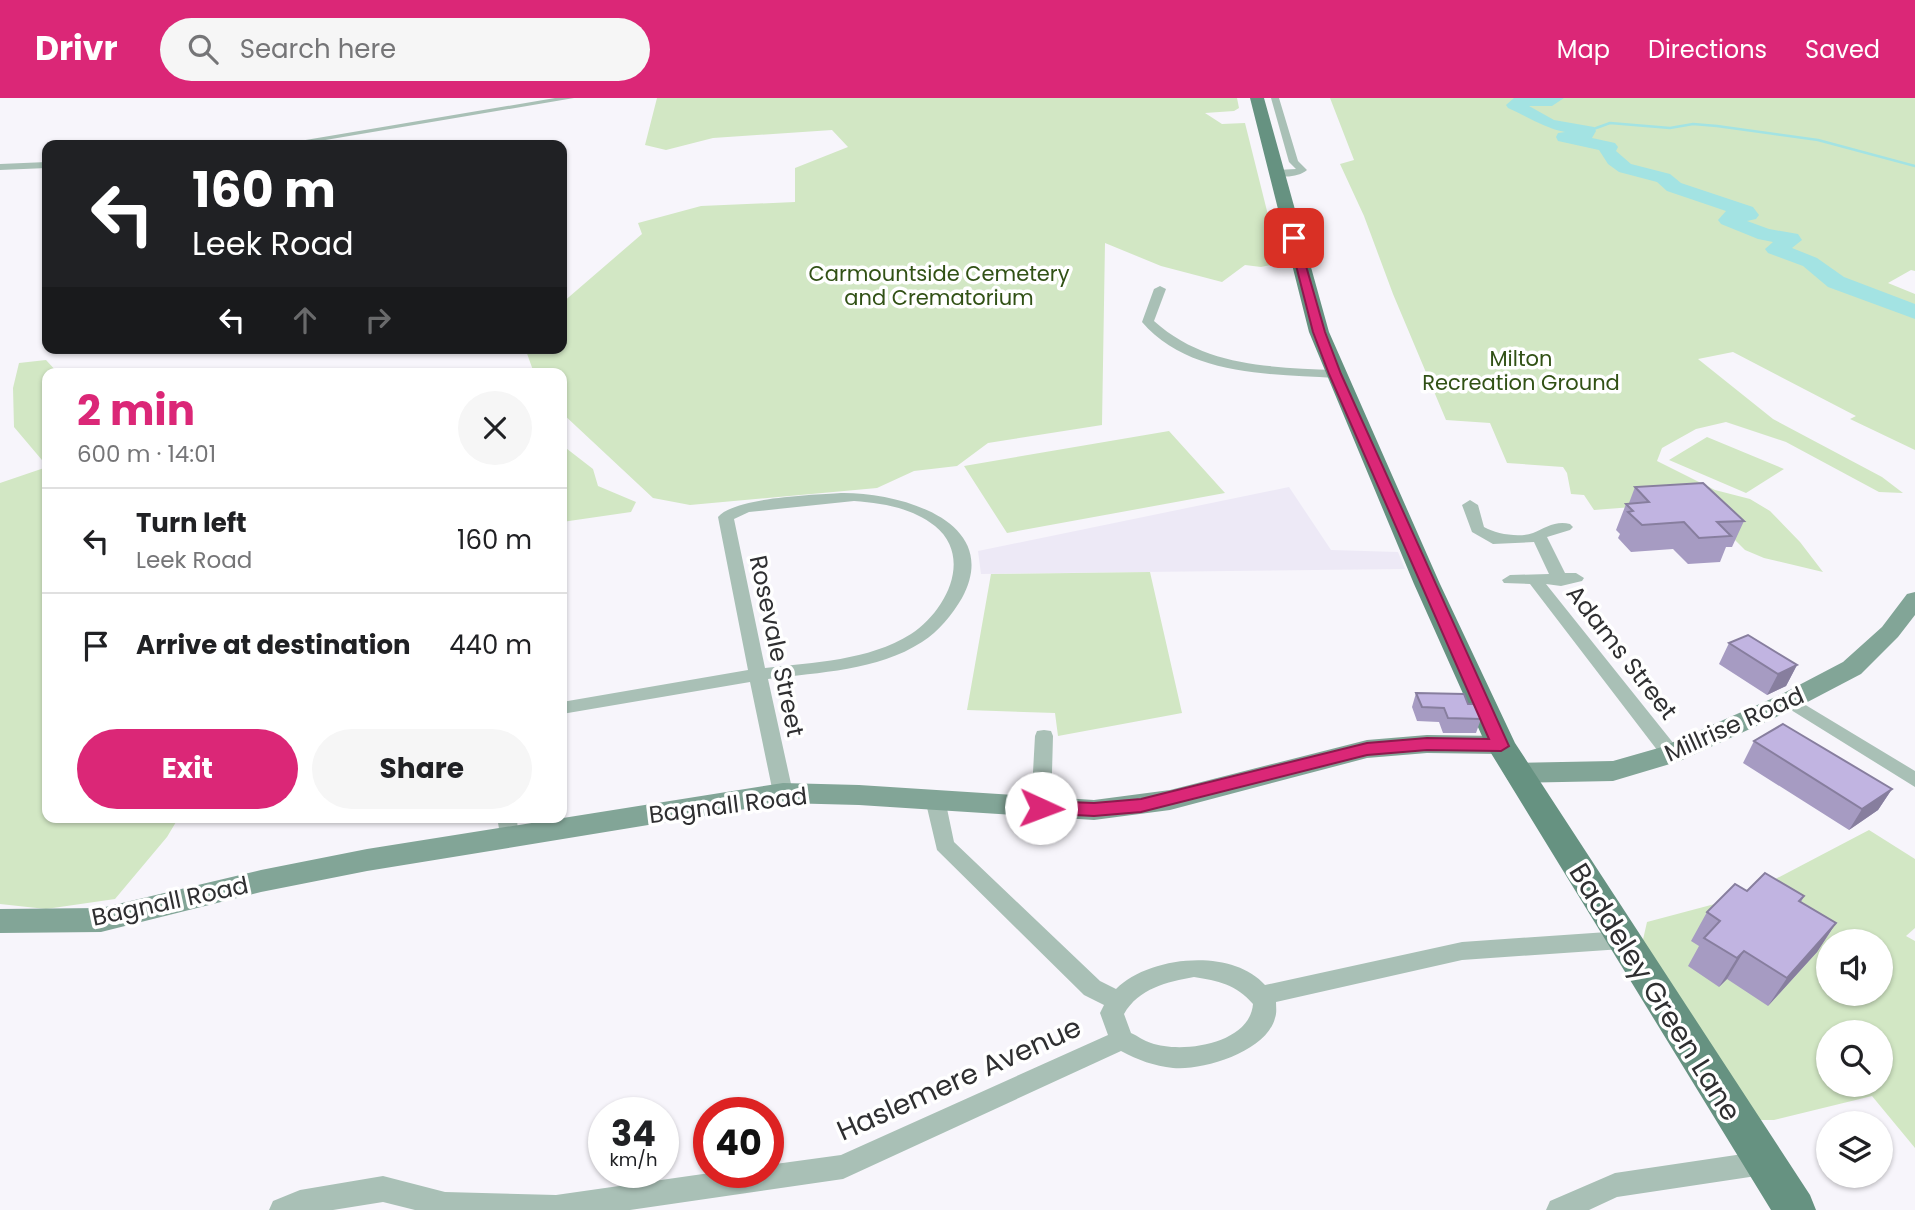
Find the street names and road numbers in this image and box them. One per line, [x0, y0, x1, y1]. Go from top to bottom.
street label: Rosevale Street [742, 552, 812, 740]
street label: Adams Street [1559, 578, 1685, 726]
street label: Millrise Road [1659, 679, 1809, 769]
street label: Bagnall Road [647, 779, 809, 831]
street label: Baddeley Green Lane [1560, 856, 1750, 1128]
street label: Bagnall Road [89, 868, 251, 934]
street label: Haslemere Avenue [831, 1008, 1087, 1150]

